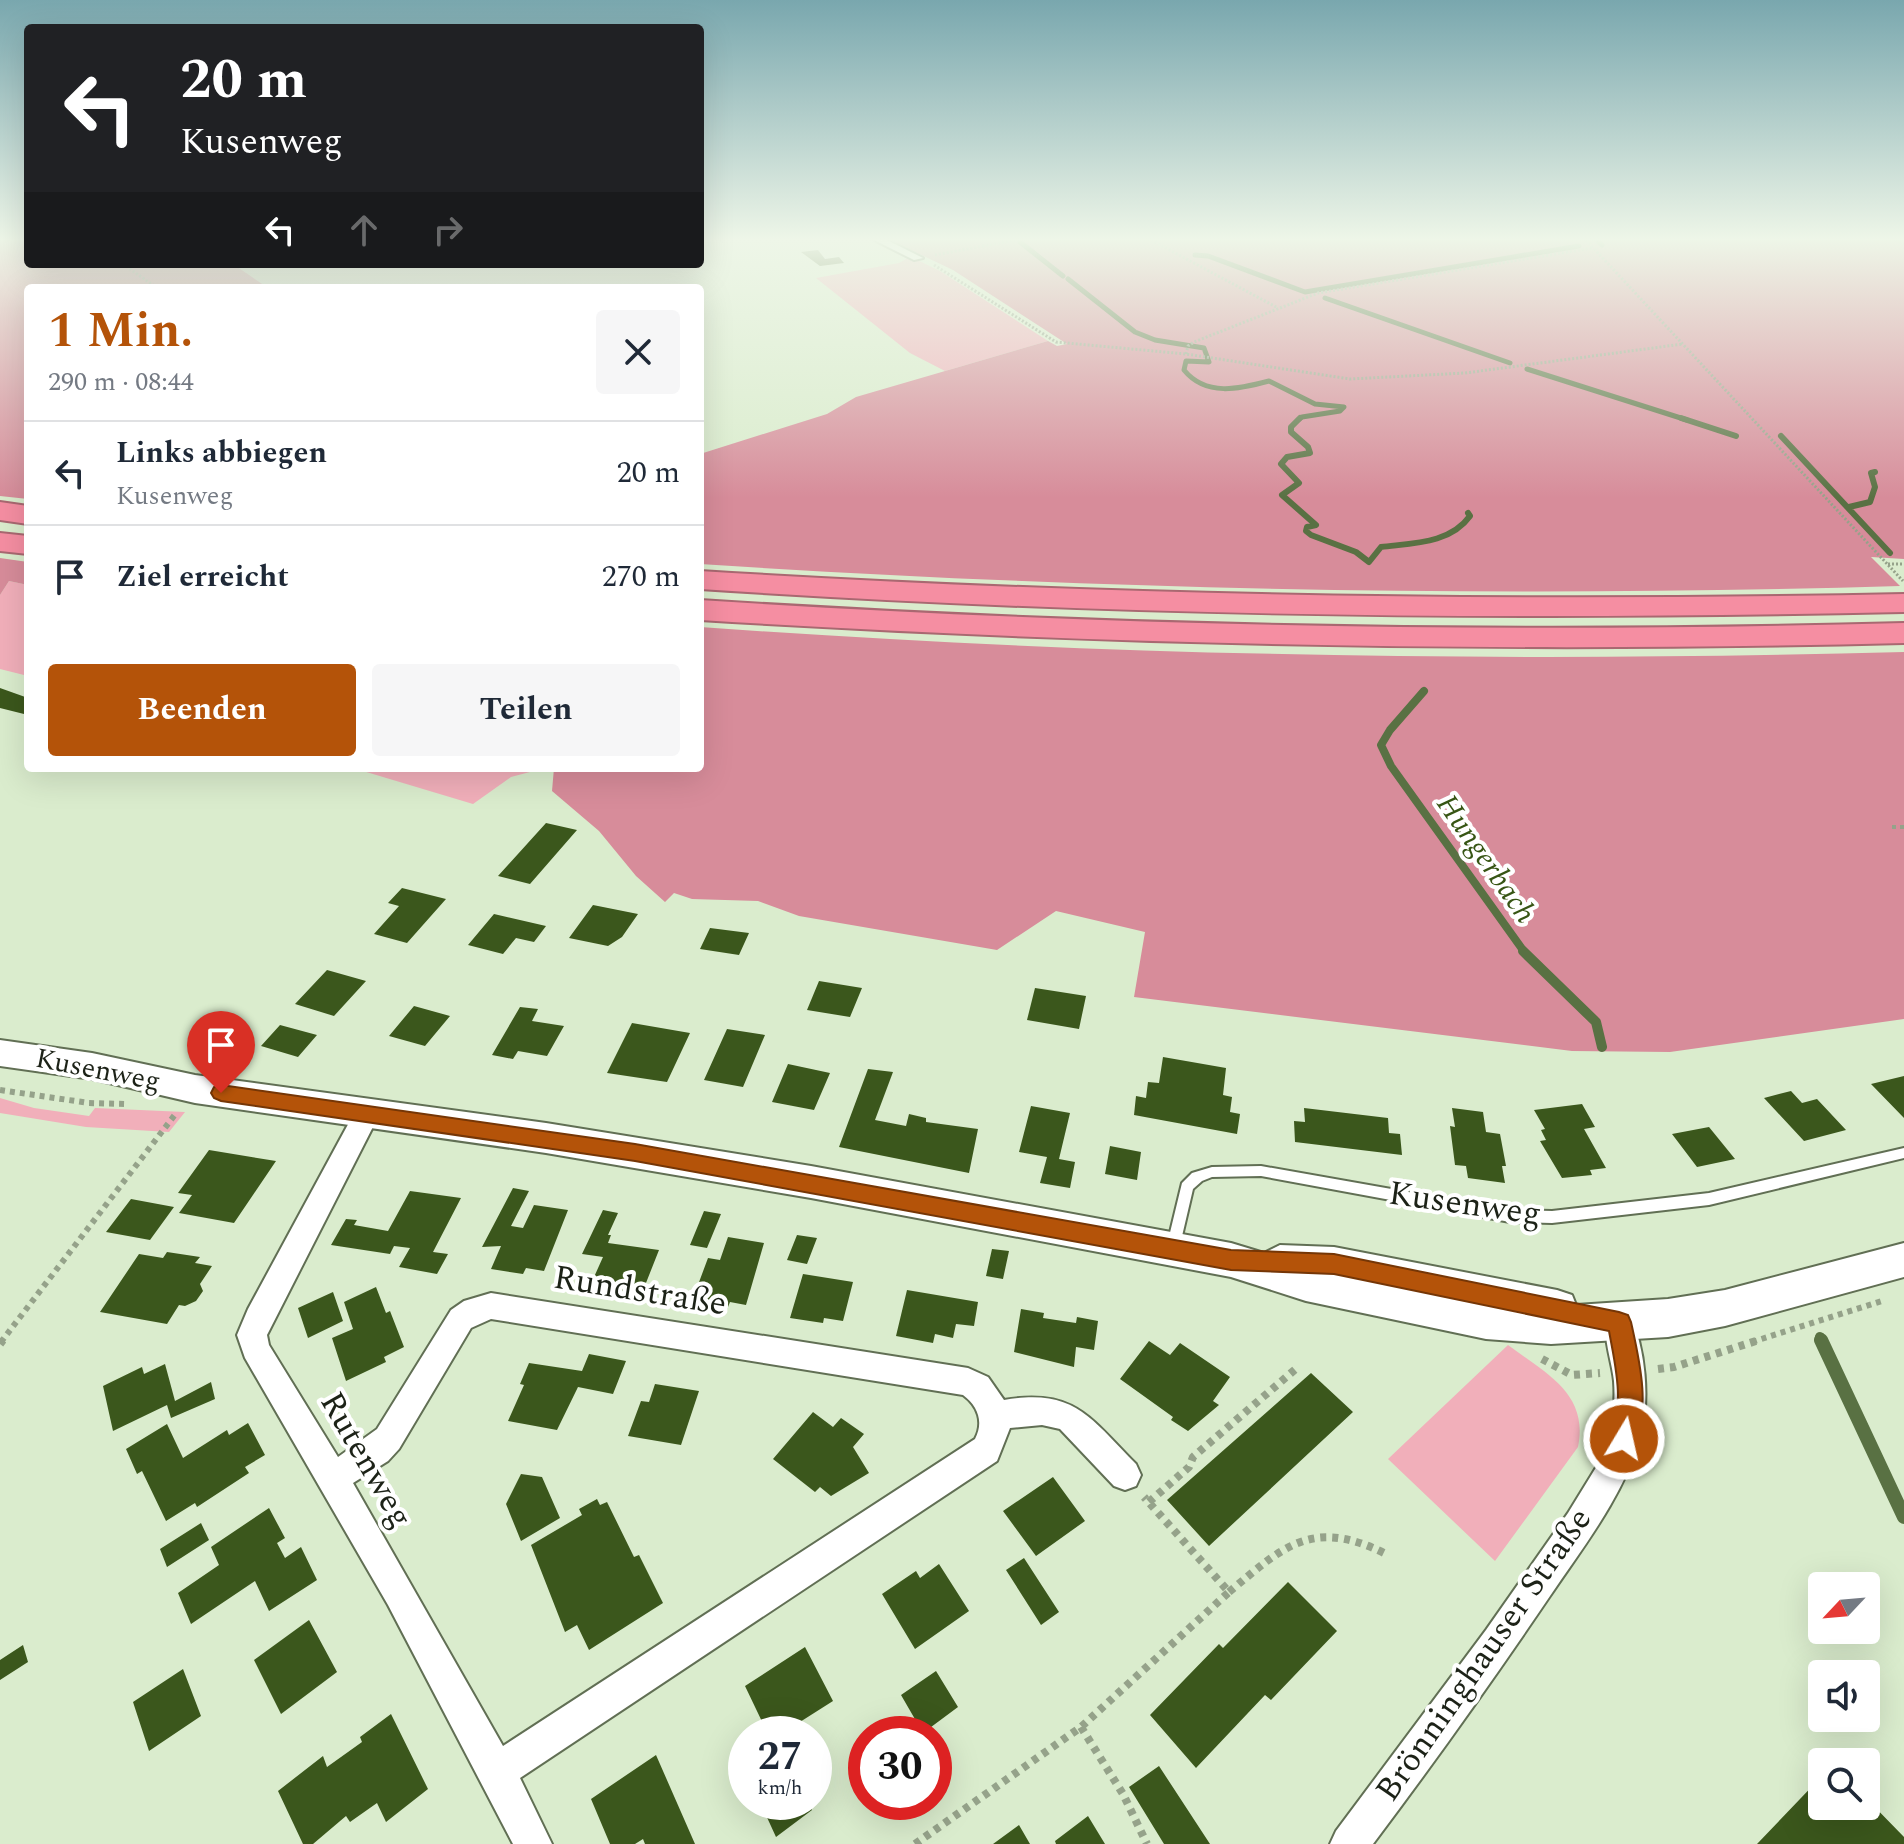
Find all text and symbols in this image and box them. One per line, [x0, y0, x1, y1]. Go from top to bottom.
text: 20 m [180, 38, 307, 123]
icon: left [48, 56, 152, 160]
text: Kusenweg [180, 115, 343, 170]
icon: left [258, 208, 302, 252]
icon: ahead [342, 208, 386, 252]
icon: right [426, 208, 470, 252]
text: 1 Min. [48, 295, 193, 368]
button: close [596, 310, 680, 394]
text: 290 m · 08:44 [48, 362, 194, 402]
text: Links abbiegen [116, 430, 327, 476]
text: 20 m [617, 450, 680, 496]
icon: left [48, 451, 92, 495]
text: Kusenweg [116, 476, 234, 516]
text: Ziel erreicht [116, 554, 289, 600]
text: 270 m [602, 554, 680, 600]
icon: arrive [48, 555, 92, 599]
button: Beenden [48, 664, 356, 756]
button: Teilen [372, 664, 680, 756]
water label: Hungerbach [1425, 785, 1547, 933]
pin [187, 1011, 255, 1093]
icon: arrive [199, 1023, 243, 1067]
street label: Kusenweg [32, 1037, 164, 1103]
street label: Kusenweg [1385, 1168, 1545, 1240]
street label: Rundstraße [550, 1252, 730, 1330]
street label: Rutenweg [306, 1382, 426, 1538]
position arrow [1582, 1397, 1666, 1481]
street label: Brönninghauser Straße [1363, 1497, 1605, 1813]
north arrow [1808, 1572, 1880, 1644]
map controls [1808, 1572, 1880, 1820]
button: sound [1808, 1660, 1880, 1732]
speed limit sign: 30 [848, 1716, 952, 1820]
text: 27 [758, 1727, 802, 1788]
button: search [1808, 1748, 1880, 1820]
text: km/h [758, 1773, 803, 1803]

